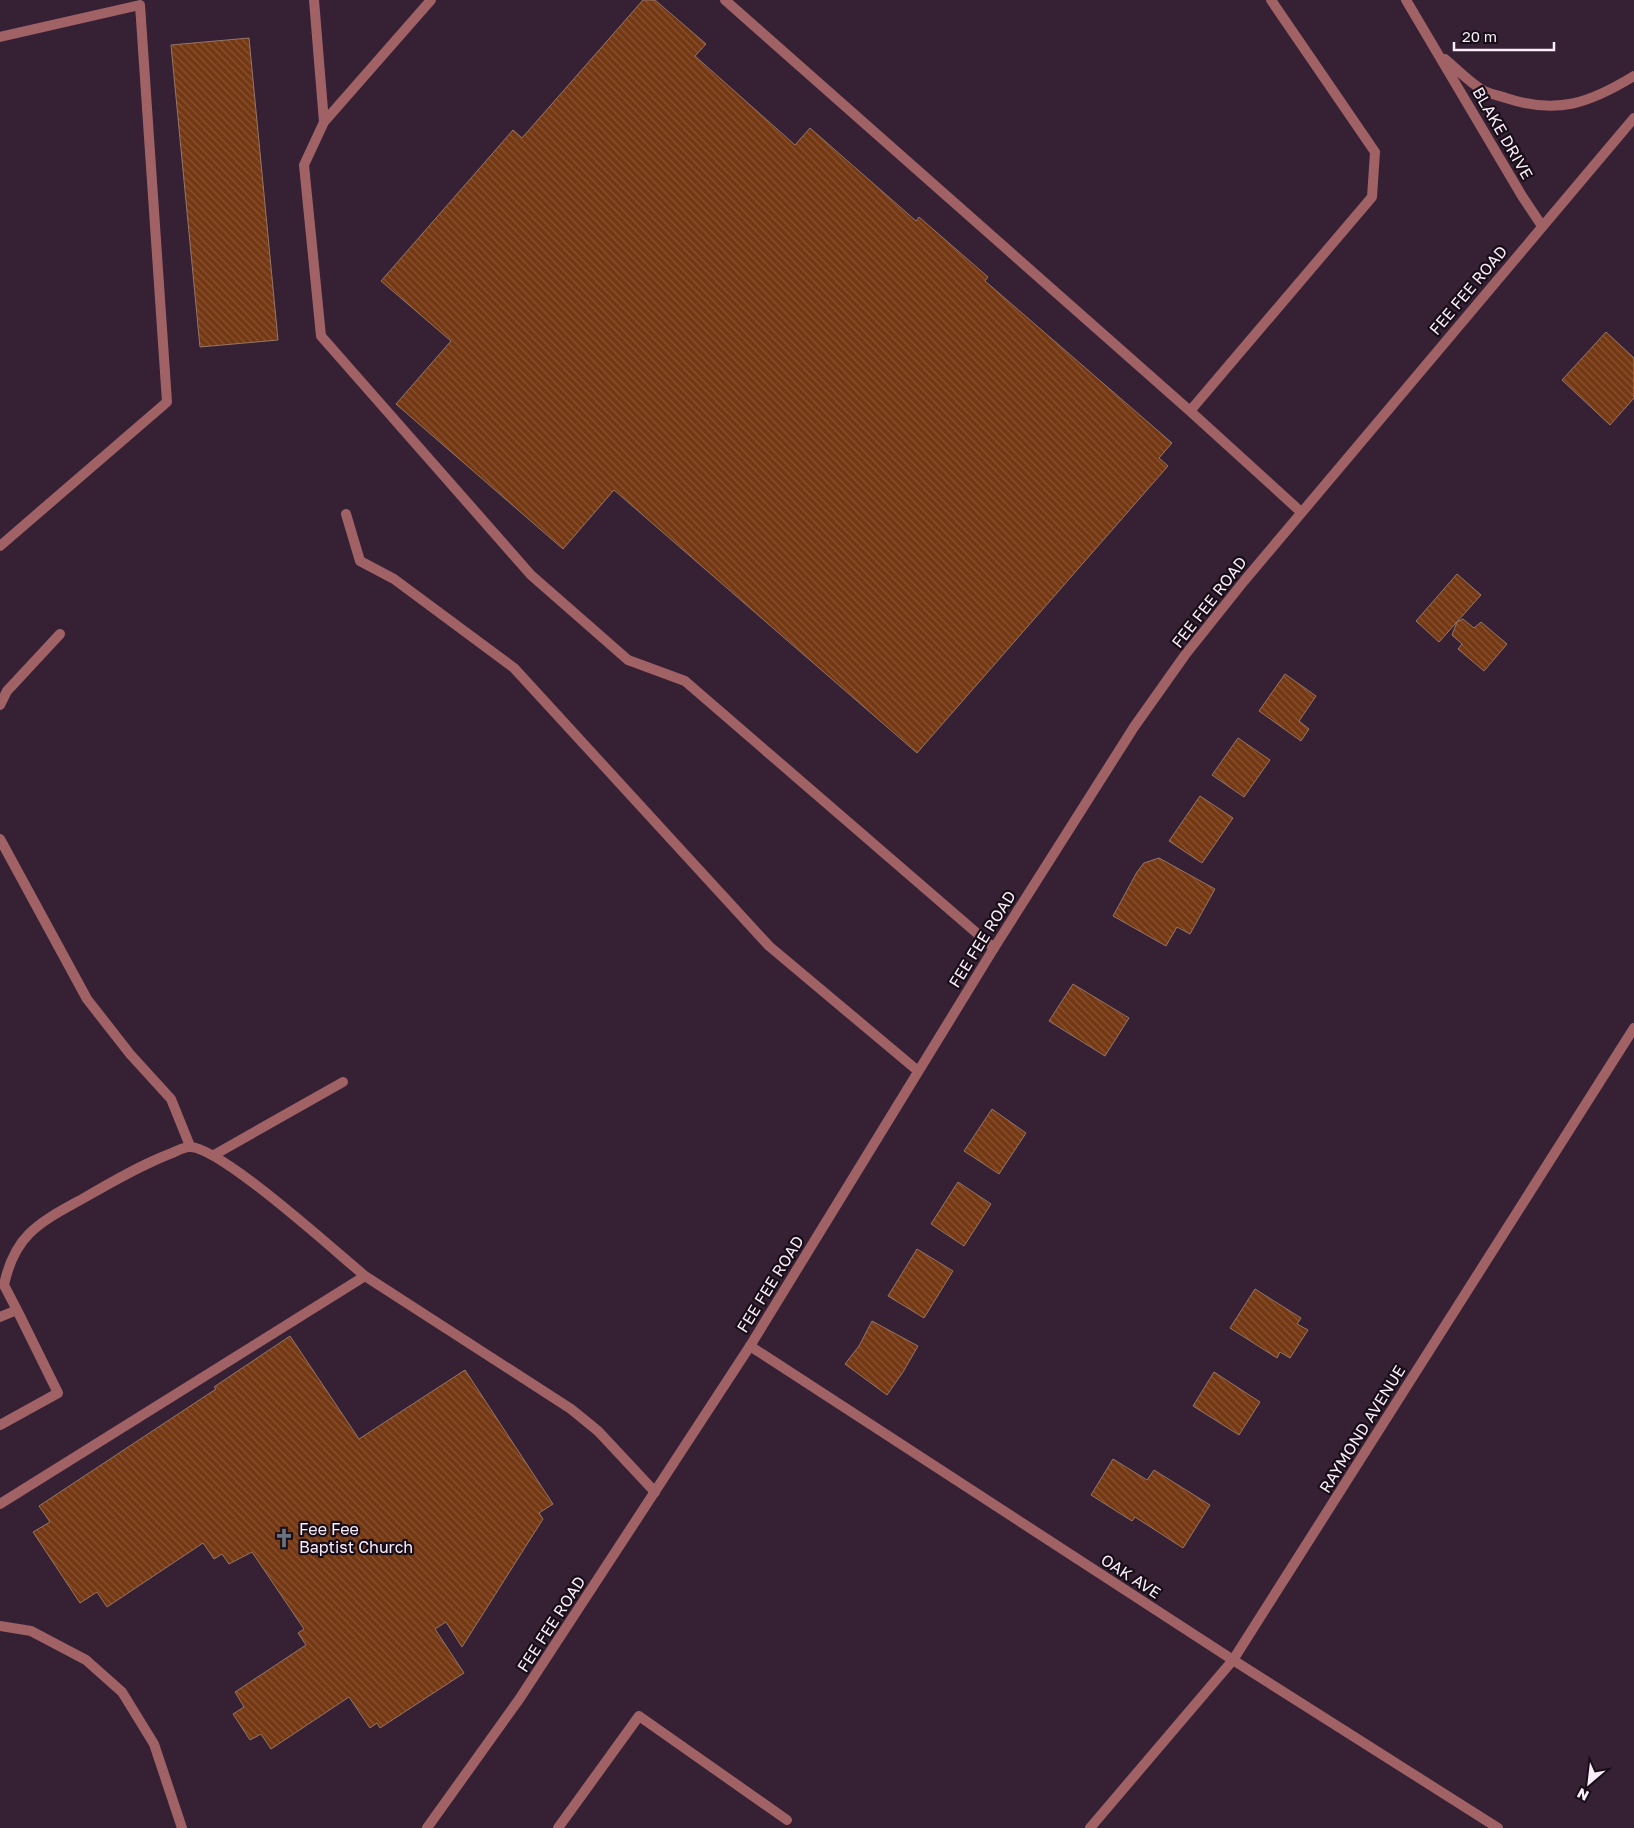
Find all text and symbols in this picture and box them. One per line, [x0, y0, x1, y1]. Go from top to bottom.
scale bar [1454, 20, 1554, 52]
text: 20 m [1462, 27, 1497, 45]
street label: BLAKE DRIVE [1468, 83, 1538, 183]
street label: FEE FEE ROAD [1425, 241, 1511, 339]
street label: FEE FEE ROAD [1167, 552, 1251, 652]
street label: FEE FEE ROAD [944, 887, 1020, 991]
street label: FEE FEE ROAD [732, 1232, 808, 1336]
street label: RAYMOND AVENUE [1315, 1362, 1409, 1496]
place label: Fee Fee Baptist Church [299, 1519, 413, 1557]
church icon: Fee Fee Baptist Church [273, 1527, 295, 1549]
street label: OAK AVE [1097, 1549, 1165, 1603]
street label: FEE FEE ROAD [513, 1572, 589, 1676]
north arrow [1564, 1758, 1614, 1808]
text: N [1574, 1785, 1591, 1805]

